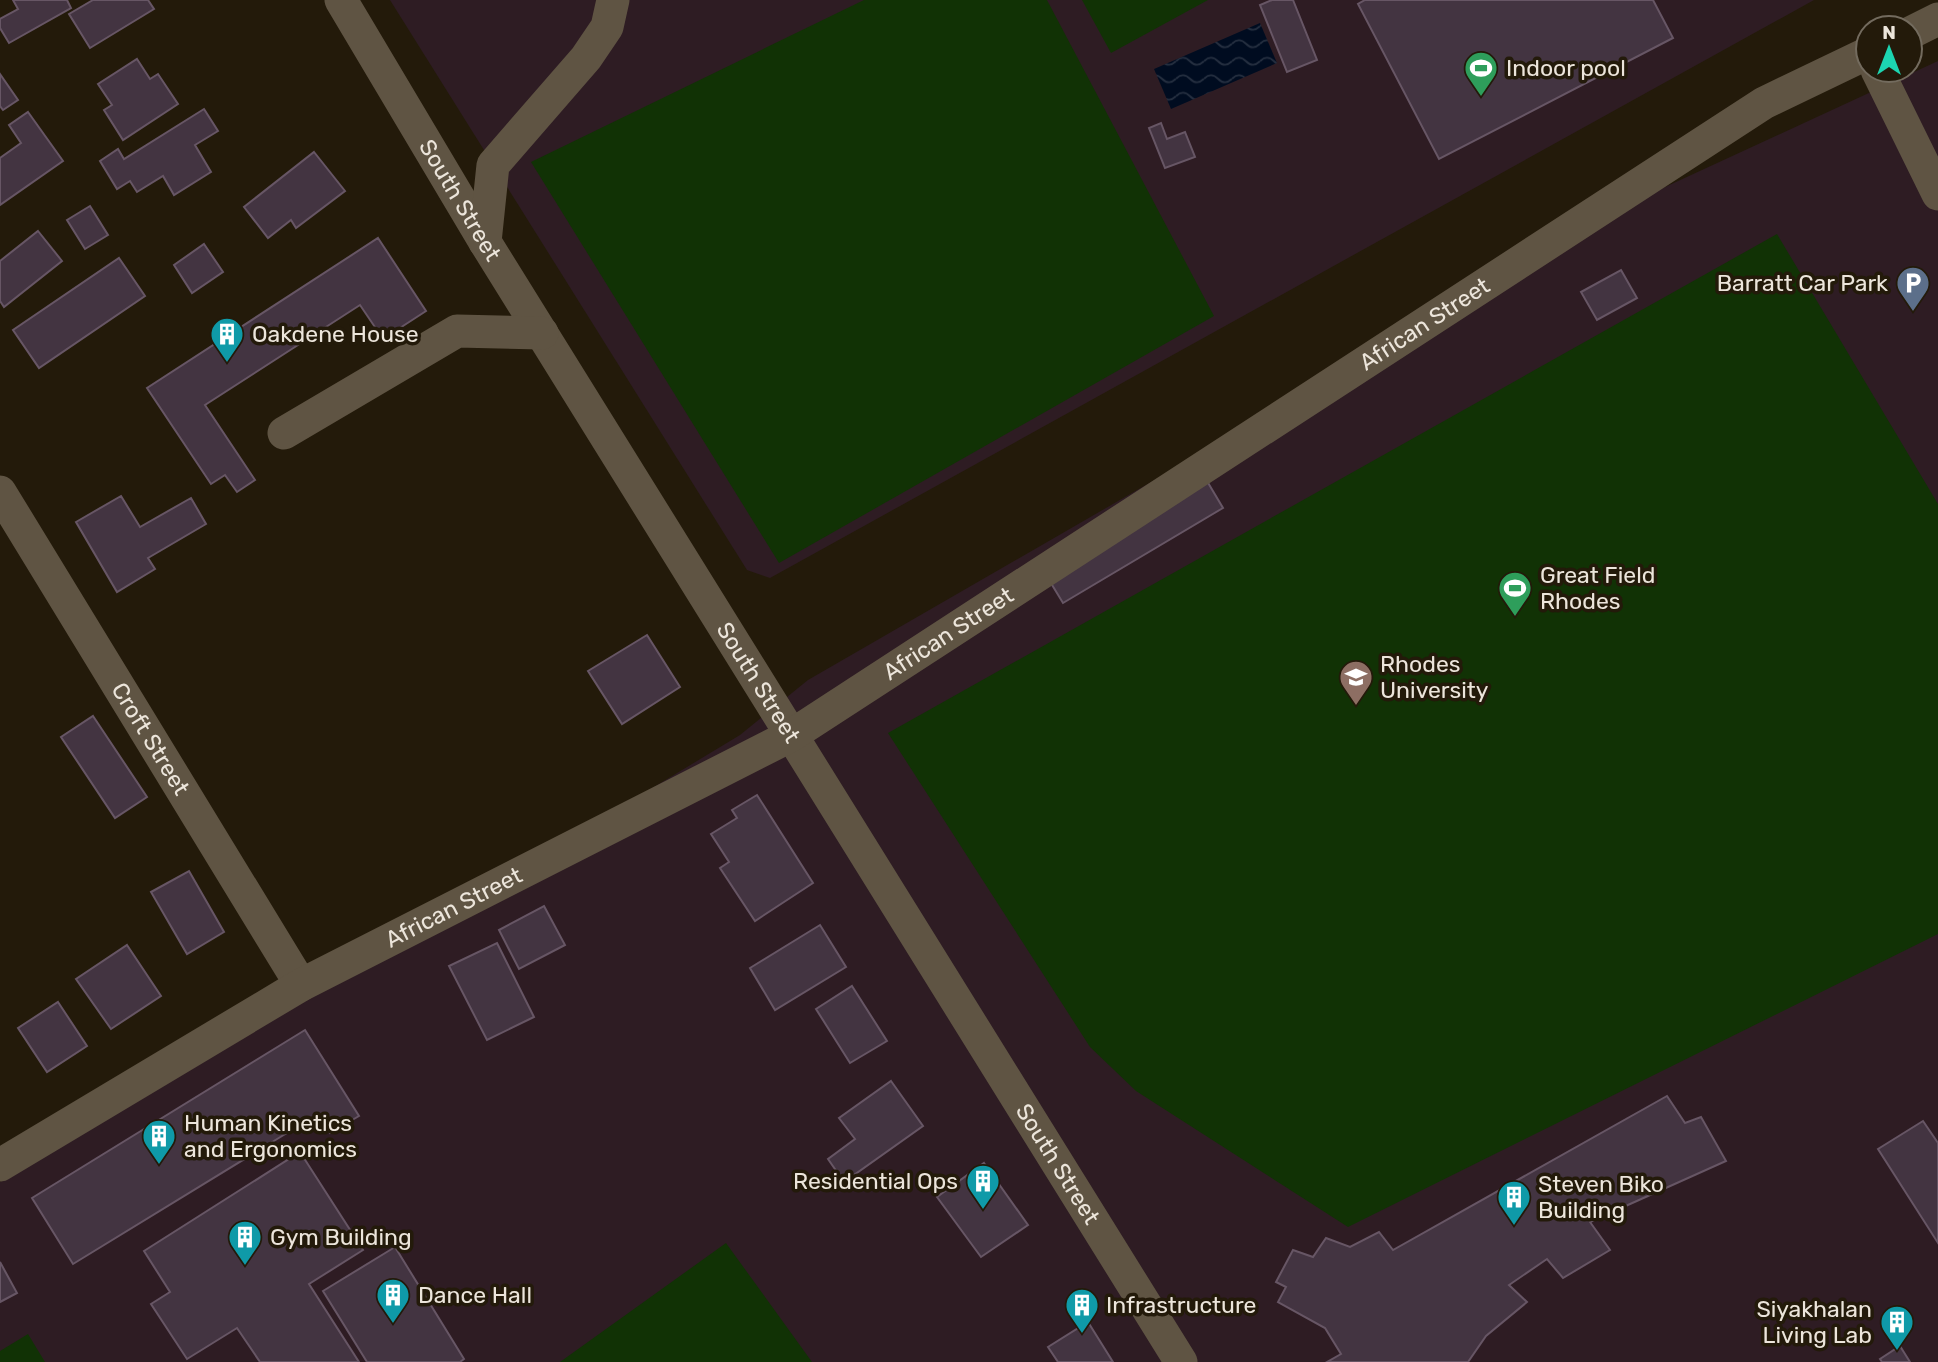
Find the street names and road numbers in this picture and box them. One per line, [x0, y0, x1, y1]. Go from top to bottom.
street label: South Street [413, 134, 507, 266]
street label: African Street [1354, 271, 1495, 376]
street label: African Street [878, 581, 1019, 686]
street label: South Street [711, 617, 807, 748]
street label: Croft Street [106, 677, 196, 800]
street label: African Street [381, 861, 527, 954]
street label: South Street [1010, 1099, 1106, 1229]

